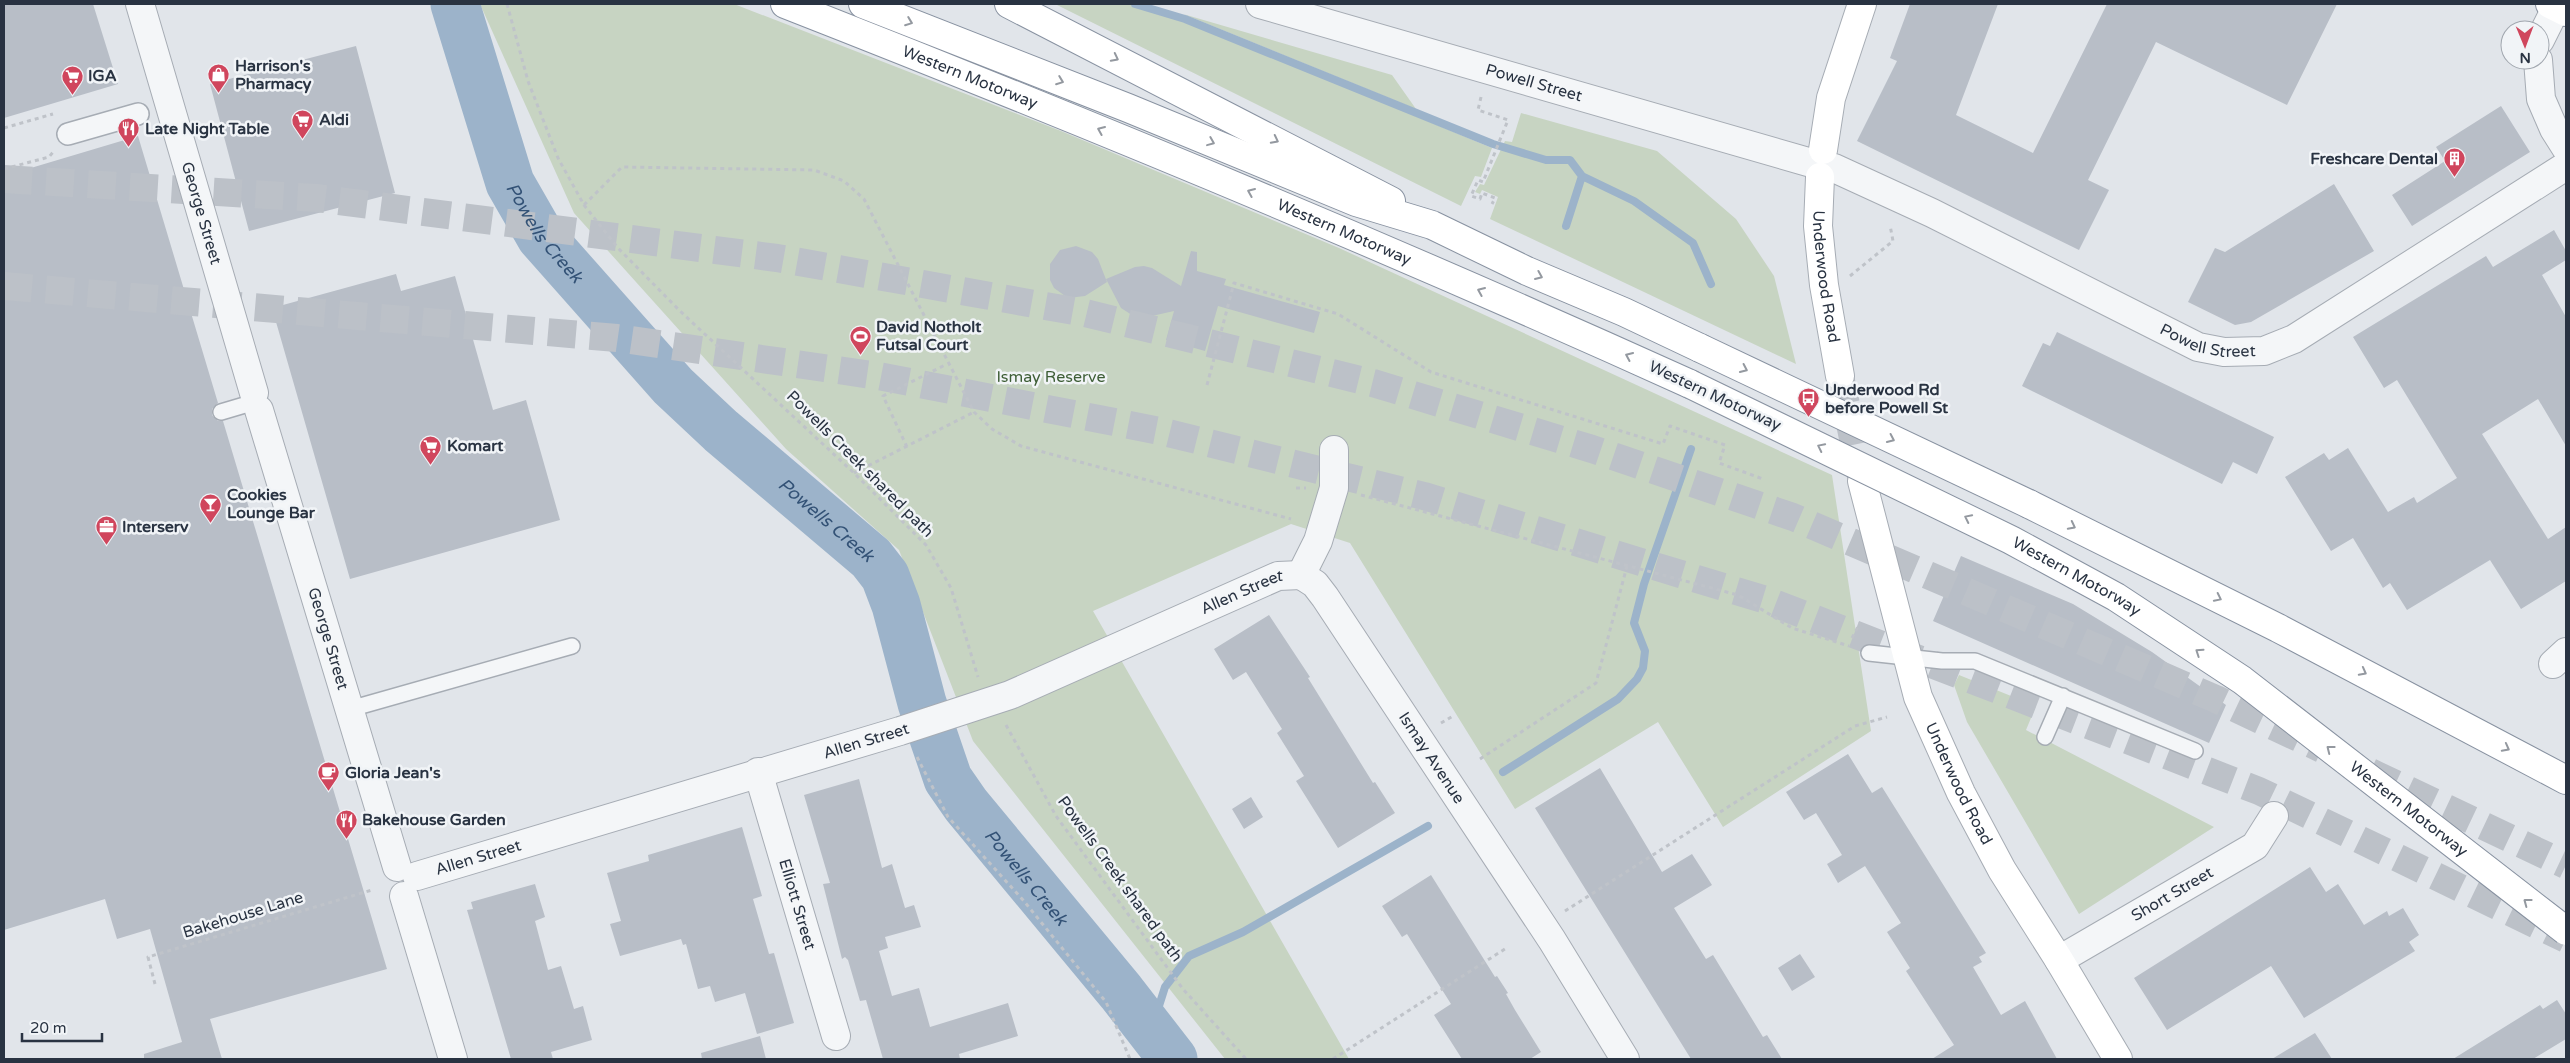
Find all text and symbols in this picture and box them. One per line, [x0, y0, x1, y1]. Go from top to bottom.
one-way arrow [904, 15, 913, 26]
north arrow [2500, 20, 2550, 70]
street label: Western Motorway [899, 41, 1041, 114]
text: N [2519, 49, 2531, 66]
one-way arrow [1110, 52, 1119, 62]
place label: Harrison's Pharmacy [235, 56, 312, 94]
street label: Powell Street [1483, 60, 1585, 106]
shop icon: Harrison's Pharmacy [207, 63, 231, 94]
supermarket icon: IGA [60, 64, 84, 95]
place label: IGA [88, 66, 117, 86]
one-way arrow [1055, 75, 1064, 85]
supermarket icon: Aldi [291, 108, 315, 139]
place label: Aldi [319, 110, 349, 130]
restaurant icon: Late Night Table [117, 117, 141, 148]
place label: Late Night Table [145, 119, 269, 139]
one-way arrow [1097, 125, 1106, 136]
one-way arrow [1270, 134, 1279, 144]
one-way arrow [1206, 136, 1215, 146]
building icon: Freshcare Dental [2442, 147, 2466, 178]
place label: Freshcare Dental [2310, 149, 2438, 169]
street label: George Street [177, 160, 226, 267]
water label: Powells Creek [501, 179, 588, 288]
one-way arrow [1247, 187, 1256, 198]
street label: Western Motorway [1274, 195, 1415, 270]
street label: Underwood Road [1808, 210, 1844, 344]
one-way arrow [1534, 270, 1542, 280]
one-way arrow [1477, 287, 1486, 297]
place label: David Notholt Futsal Court [876, 317, 982, 355]
street label: Powell Street [2156, 319, 2256, 362]
sports icon: David Notholt Futsal Court [848, 324, 872, 355]
one-way arrow [1626, 353, 1635, 363]
street label: Western Motorway [1646, 357, 1785, 436]
one-way arrow [1739, 363, 1748, 373]
park label: Ismay Reserve [996, 367, 1106, 387]
place label: Underwood Rd before Powell St [1825, 380, 1949, 418]
street label: Powells Creek shared path [783, 387, 937, 541]
bus stop icon: Underwood Rd before Powell St [1797, 387, 1821, 418]
one-way arrow [1886, 433, 1895, 443]
supermarket icon: Komart [419, 434, 443, 465]
place label: Komart [447, 436, 504, 456]
one-way arrow [1817, 443, 1826, 454]
water label: Powells Creek [776, 472, 878, 568]
place label: Cookies Lounge Bar [227, 485, 316, 523]
bar icon: Cookies Lounge Bar [199, 492, 223, 523]
one-way arrow [1964, 514, 1973, 524]
office icon: Interserv [94, 515, 118, 546]
place label: Interserv [122, 517, 189, 537]
one-way arrow [2067, 520, 2076, 530]
street label: Western Motorway [2009, 533, 2145, 621]
street label: Allen Street [1198, 566, 1283, 619]
street label: George Street [303, 585, 353, 692]
one-way arrow [2213, 592, 2222, 602]
one-way arrow [2196, 649, 2205, 658]
one-way arrow [2357, 666, 2366, 676]
street label: Ismay Avenue [1394, 708, 1469, 808]
street label: Allen Street [821, 719, 912, 763]
street label: Underwood Road [1921, 719, 1997, 848]
one-way arrow [2501, 742, 2510, 752]
one-way arrow [2327, 746, 2336, 754]
street label: Western Motorway [2346, 757, 2472, 861]
cafe icon: Gloria Jean's [317, 761, 341, 792]
place label: Gloria Jean's [345, 763, 441, 783]
street label: Powells Creek shared path [1053, 792, 1187, 966]
restaurant icon: Bakehouse Garden [334, 808, 358, 839]
place label: Bakehouse Garden [362, 810, 506, 830]
water label: Powells Creek [980, 825, 1073, 931]
street label: Allen Street [433, 835, 524, 880]
street label: Elliott Street [774, 856, 820, 952]
street label: Short Street [2128, 863, 2217, 926]
street label: Bakehouse Lane [180, 887, 306, 943]
one-way arrow [2524, 898, 2533, 907]
scale bar [22, 1010, 102, 1042]
text: 20 m [30, 1019, 67, 1037]

